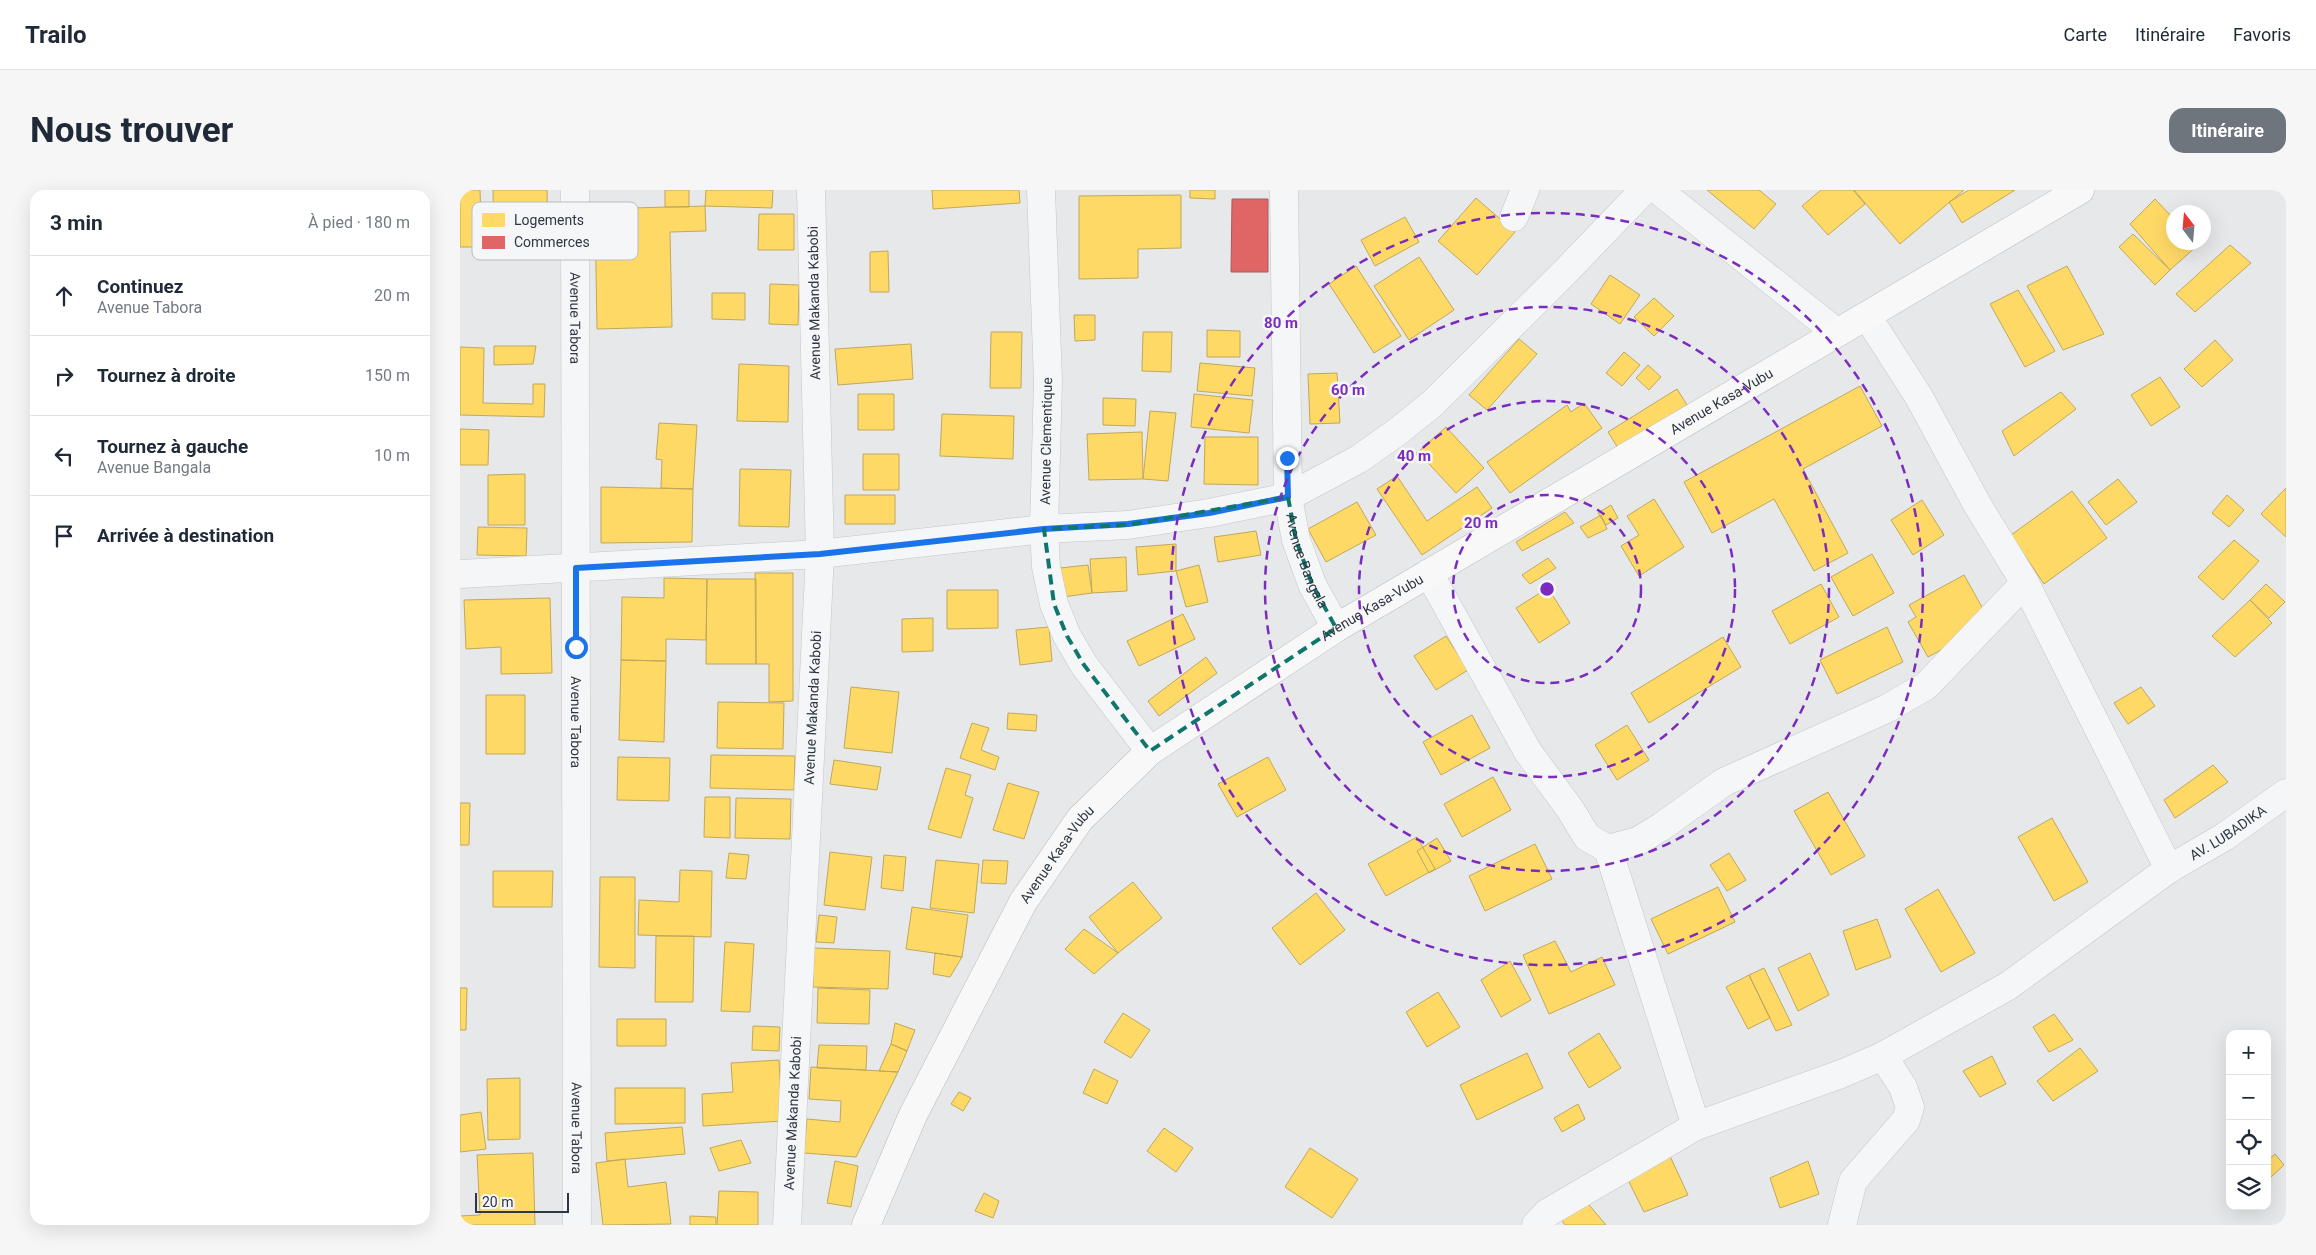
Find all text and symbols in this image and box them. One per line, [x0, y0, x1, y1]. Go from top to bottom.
text: Trailo [25, 21, 87, 49]
text: Carte [2064, 24, 2107, 45]
text: Itinéraire [2135, 24, 2205, 45]
text: Favoris [2233, 24, 2291, 45]
button: Itinéraire [2169, 108, 2286, 153]
text: Nous trouver [30, 110, 233, 151]
legend [472, 202, 638, 260]
north arrow [2166, 205, 2211, 250]
text: 3 min [50, 211, 103, 235]
text: Logements [514, 212, 584, 228]
text: À pied · 180 m [308, 213, 410, 232]
street label: Avenue Makanda Kabobi [805, 226, 823, 380]
text: Commerces [514, 234, 590, 250]
street label: Avenue Tabora [567, 272, 583, 364]
text: Continuez [97, 275, 183, 298]
icon: ahead [50, 282, 78, 310]
text: 20 m [374, 286, 410, 305]
text: Avenue Tabora [97, 298, 202, 317]
text: 80 m [1264, 314, 1298, 332]
icon: right [50, 362, 78, 390]
text: Tournez à droite [97, 364, 236, 387]
street label: Avenue Kasa-Vubu [1667, 365, 1776, 437]
text: 150 m [365, 366, 410, 385]
street label: Avenue Clementique [1037, 377, 1055, 505]
text: 60 m [1331, 381, 1365, 399]
text: Tournez à gauche [97, 435, 248, 458]
icon: left [50, 442, 78, 470]
text: 10 m [374, 446, 410, 465]
route end [1276, 447, 1299, 470]
text: 40 m [1397, 447, 1431, 465]
text: Avenue Bangala [97, 458, 211, 477]
street label: Avenue Bangala [1283, 512, 1332, 611]
text: 20 m [1464, 514, 1498, 532]
icon: arrive [50, 522, 78, 550]
text: Arrivée à destination [97, 524, 274, 547]
street label: Avenue Kasa-Vubu [1318, 571, 1426, 644]
centre of rings [1538, 580, 1556, 598]
street label: Avenue Makanda Kabobi [801, 630, 824, 785]
route start [565, 636, 588, 659]
street label: Avenue Tabora [568, 676, 584, 768]
street label: Avenue Kasa-Vubu [1017, 802, 1097, 906]
street label: AV. LUBADIKA [2187, 802, 2269, 863]
map controls [2226, 1030, 2271, 1210]
button: + [2226, 1030, 2271, 1075]
street label: Avenue Makanda Kabobi [781, 1036, 804, 1191]
button: − [2226, 1075, 2271, 1120]
street label: Avenue Tabora [569, 1082, 585, 1174]
button: locate [2226, 1120, 2271, 1165]
button: layers [2226, 1165, 2271, 1210]
scale bar [475, 1190, 569, 1213]
text: 20 m [482, 1194, 514, 1210]

